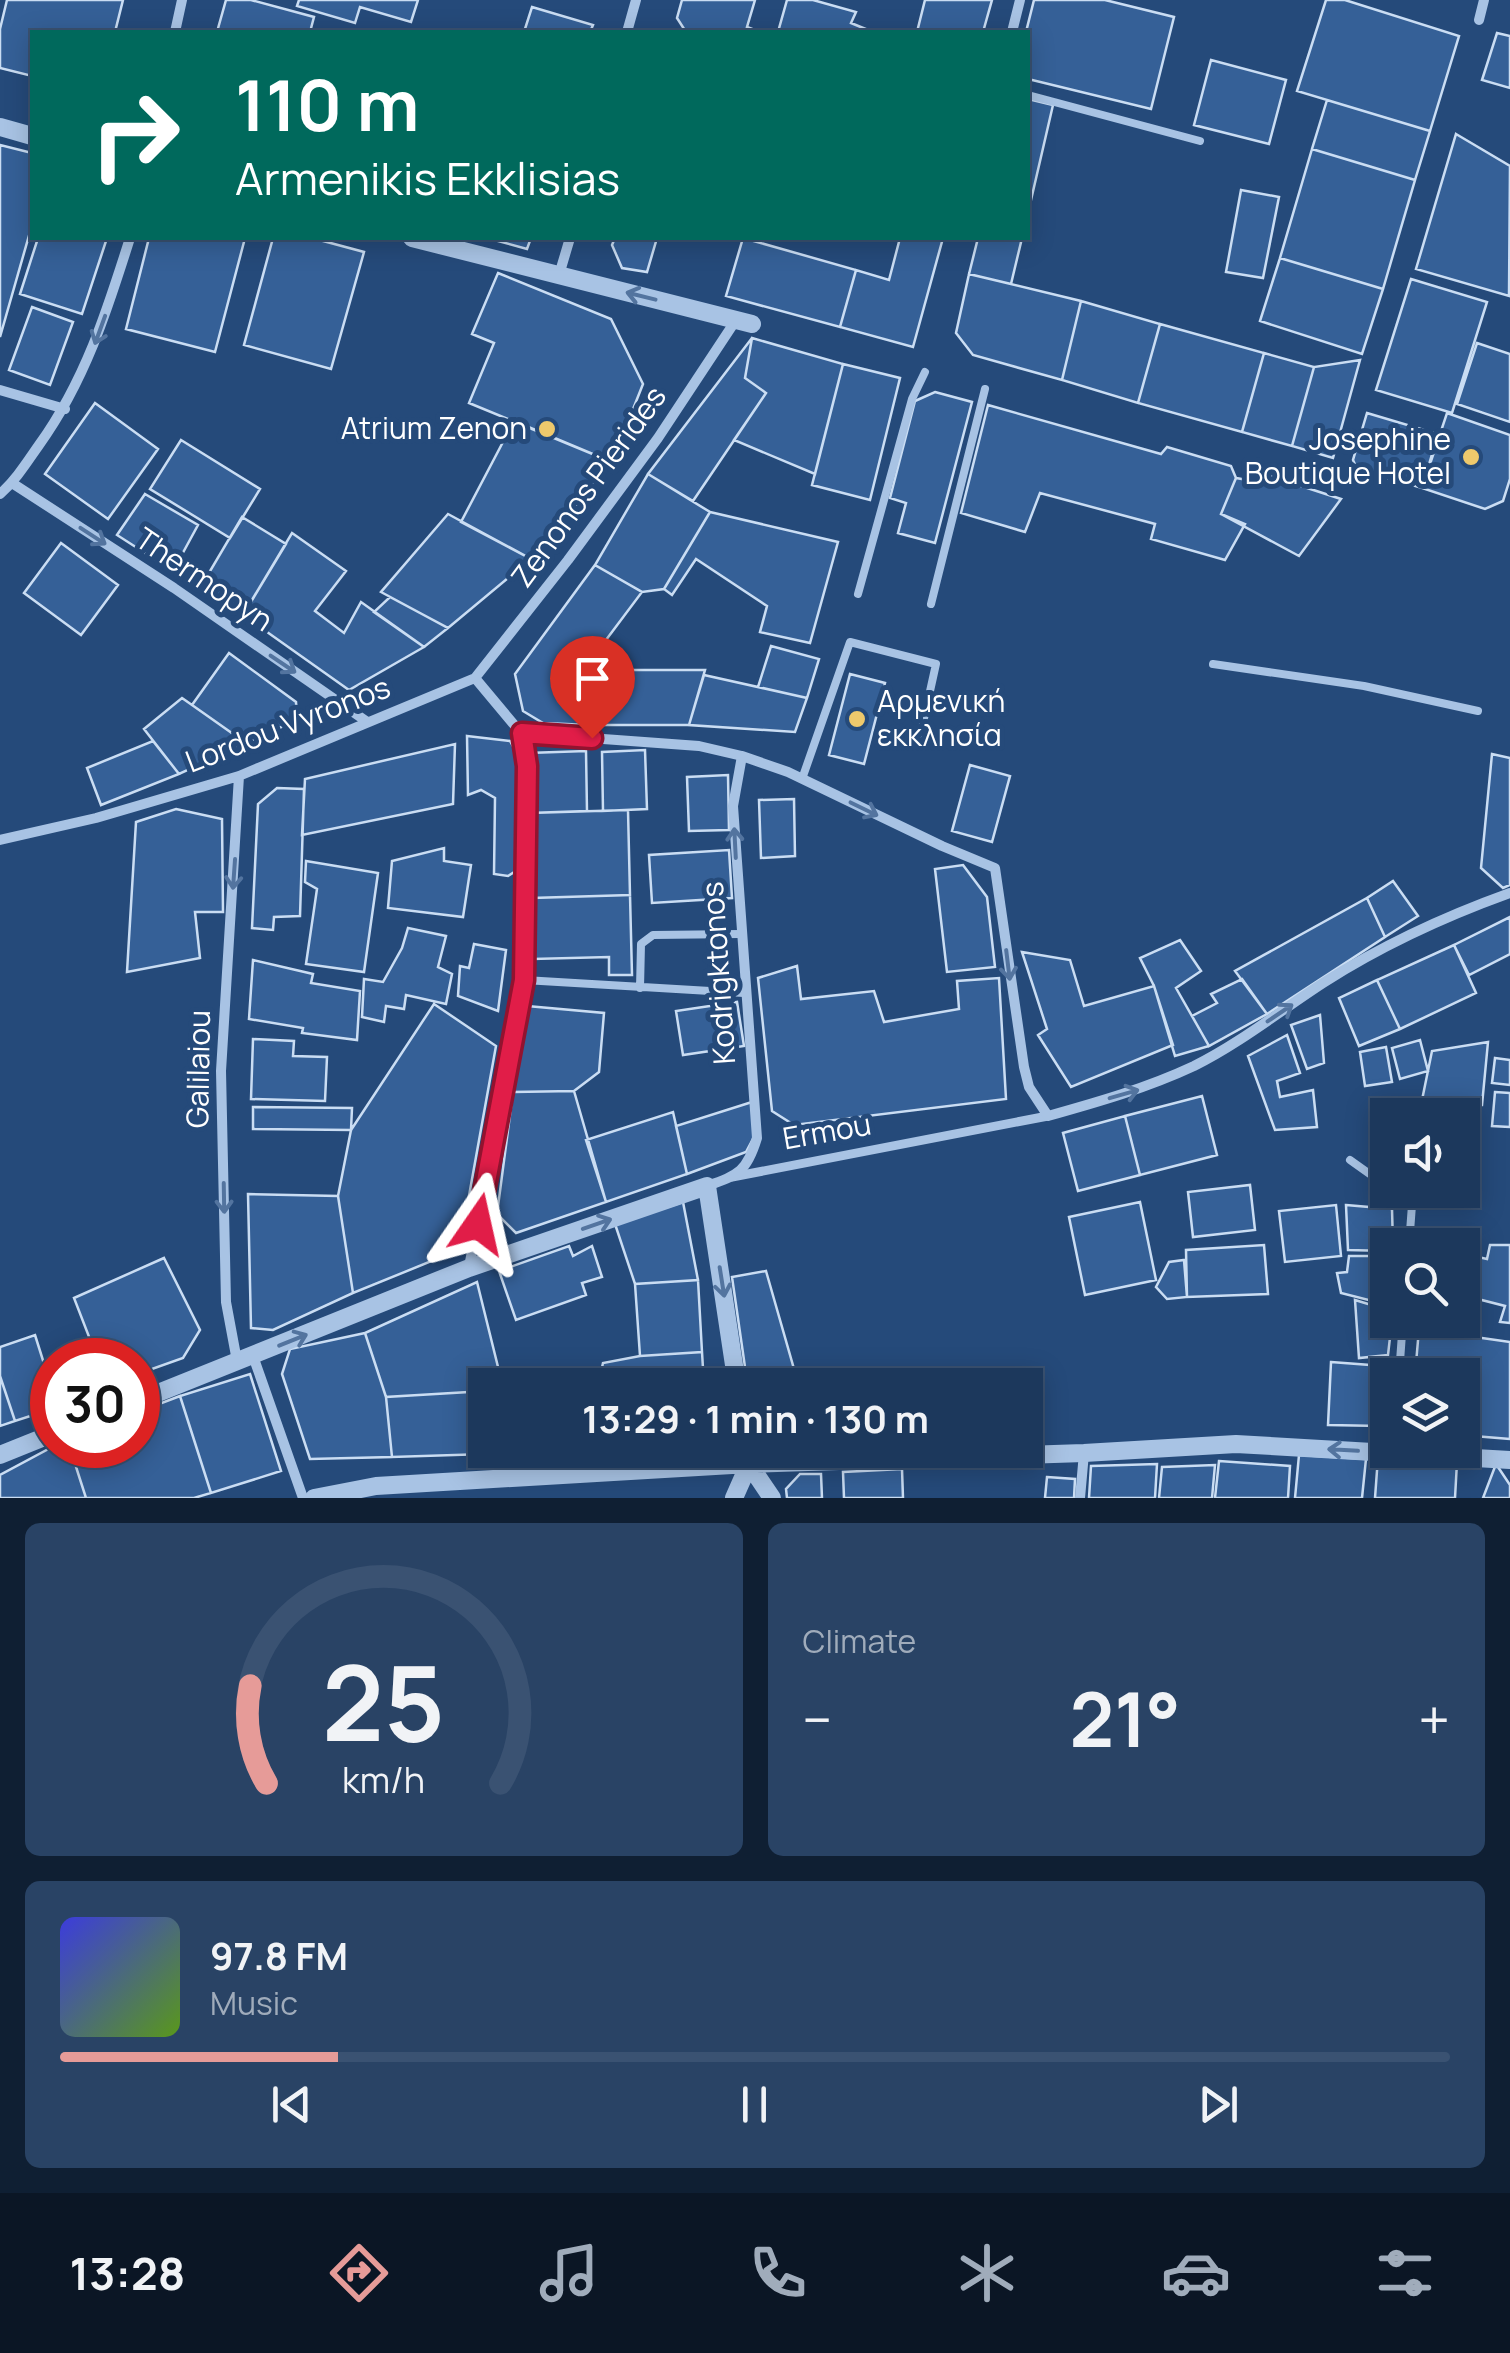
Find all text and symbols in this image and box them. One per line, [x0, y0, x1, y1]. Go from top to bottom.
text: 110 m [235, 56, 419, 152]
icon: right [70, 70, 200, 200]
text: Armenikis Ekklisias [235, 147, 620, 209]
one-way arrow [626, 285, 657, 304]
one-way arrow [90, 314, 108, 345]
street label: Zenonos Pierides [501, 377, 675, 595]
place label: Atrium Zenon [341, 407, 527, 448]
marker: Atrium Zenon [536, 418, 558, 440]
place label: Josephine Boutique Hotel [1245, 418, 1451, 493]
marker: Josephine Boutique Hotel [1460, 446, 1482, 468]
street label: Thermopyn [128, 518, 282, 640]
one-way arrow [78, 525, 106, 546]
pin [550, 636, 635, 739]
icon: arrive [565, 651, 620, 706]
one-way arrow [268, 653, 296, 674]
street label: Lordou Vyronos [179, 666, 396, 781]
place label: Αρμενική εκκλησία [877, 680, 1005, 755]
marker: Αρμενική εκκλησία [846, 708, 868, 730]
one-way arrow [848, 800, 878, 819]
one-way arrow [725, 827, 744, 859]
one-way arrow [224, 857, 243, 889]
street label: Kodrigktonos [691, 880, 744, 1066]
one-way arrow [999, 948, 1018, 981]
one-way arrow [1265, 1003, 1293, 1024]
street label: Galilaiou [176, 1010, 219, 1128]
one-way arrow [1108, 1084, 1139, 1102]
map controls [1370, 1098, 1480, 1468]
button: sound [1370, 1098, 1480, 1208]
street label: Ermou [779, 1103, 874, 1158]
position arrow [426, 1172, 530, 1276]
one-way arrow [214, 1182, 233, 1214]
one-way arrow [581, 1214, 612, 1232]
button: search [1370, 1228, 1480, 1338]
one-way arrow [713, 1265, 731, 1298]
one-way arrow [278, 1329, 308, 1347]
speed limit sign: 30 [30, 1338, 160, 1468]
button: layers [1370, 1358, 1480, 1468]
text: 13:29 · 1 min · 130 m [582, 1392, 929, 1444]
one-way arrow [1327, 1440, 1359, 1459]
text: Climate [803, 1619, 916, 1663]
text: 25 [322, 1630, 445, 1772]
text: 21° [1070, 1667, 1181, 1770]
text: − [803, 1681, 832, 1757]
text: + [1418, 1681, 1450, 1757]
text: km/h [342, 1755, 425, 1804]
text: 97.8 FM [210, 1929, 348, 1981]
text: Music [210, 1981, 298, 2025]
icon: previous [264, 2077, 319, 2132]
icon: pause [727, 2077, 782, 2132]
icon: next [1191, 2077, 1246, 2132]
icon: directions [324, 2238, 394, 2308]
icon: music [534, 2238, 604, 2308]
icon: phone [743, 2238, 813, 2308]
icon: climate [952, 2238, 1022, 2308]
icon: car [1161, 2238, 1231, 2308]
icon: filters [1370, 2238, 1440, 2308]
text: 13:28 [70, 2242, 185, 2304]

